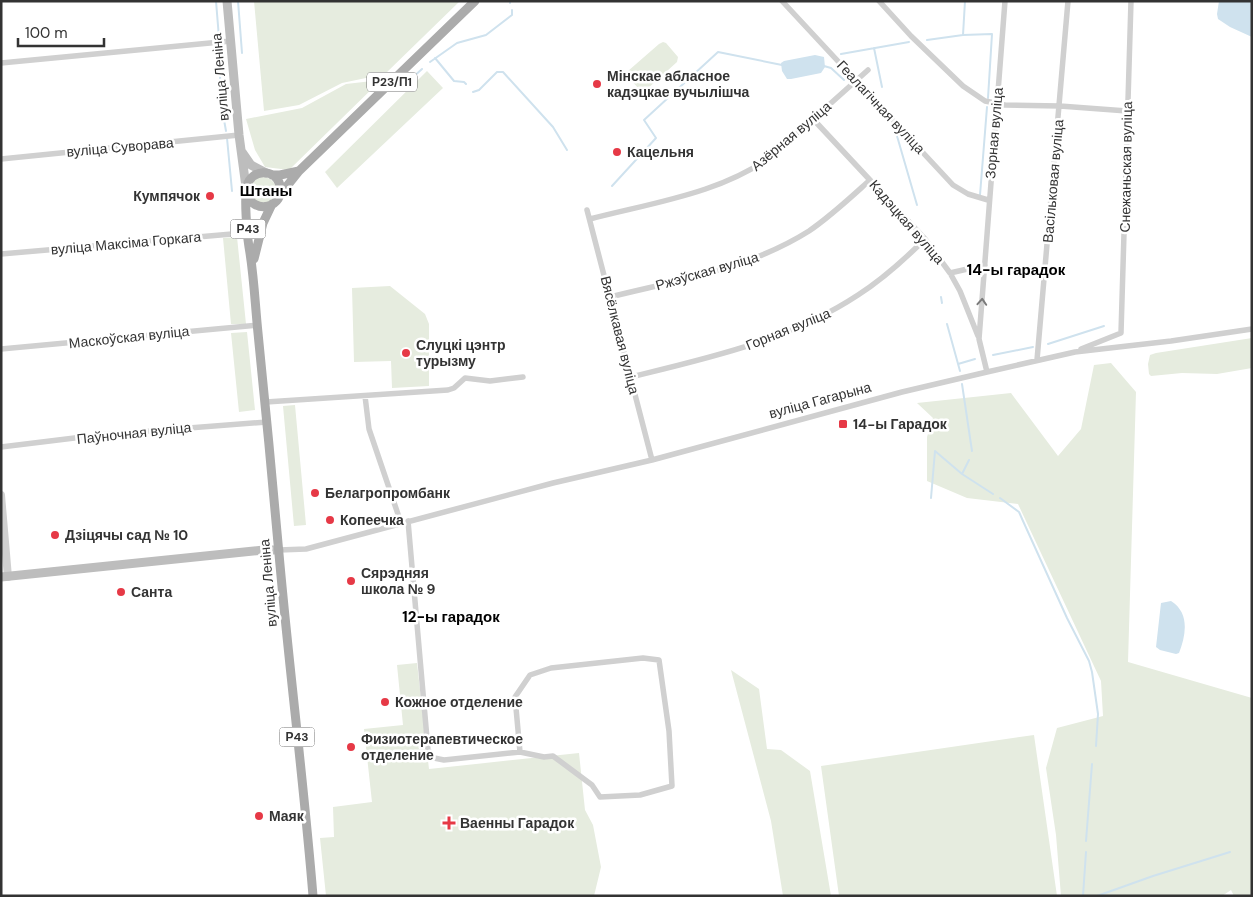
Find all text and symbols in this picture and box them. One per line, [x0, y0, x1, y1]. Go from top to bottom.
scale bar [18, 15, 104, 47]
text: 100 m [25, 23, 68, 43]
street label: вуліца Леніна [207, 32, 233, 122]
street label: Геалагічная вуліца [833, 56, 929, 158]
place label: Мінскае абласное кадэцкае вучылішча [607, 67, 750, 101]
road number: Р23/П1 [367, 72, 417, 91]
marker: Мінскае абласное кадэцкае вучылішча [591, 78, 603, 90]
street label: Зорная вуліца [981, 86, 1007, 179]
street label: Азёрная вуліца [747, 97, 835, 175]
street label: Снежаньская вуліца [1116, 101, 1136, 233]
street label: Васільковая вуліца [1039, 118, 1067, 244]
street label: вуліца Суворава [66, 133, 175, 161]
place label: Кацельня [627, 143, 694, 161]
marker: Кацельня [611, 146, 623, 158]
street label: Кадэцкая вуліца [865, 176, 949, 268]
district label: Штаны [240, 181, 292, 201]
place label: Кумпячок [133, 187, 201, 205]
marker: Кумпячок [204, 190, 216, 202]
road number: Р43 [230, 220, 266, 238]
street label: вуліца Максіма Горкага [50, 227, 202, 259]
street label: Ржэўская вуліца [653, 248, 761, 294]
district label: 14-ы гарадок [967, 260, 1066, 280]
street label: Вясёлкавая вуліца [597, 274, 643, 396]
one-way arrow [976, 298, 987, 306]
street label: Горная вуліца [743, 304, 833, 354]
street label: Маскоўская вуліца [68, 322, 190, 352]
place label: Слуцкі цэнтр турызму [416, 336, 506, 370]
marker: Слуцкі цэнтр турызму [400, 347, 412, 359]
street label: вуліца Гагарына [767, 378, 873, 422]
place label: 14-ы Гарадок [853, 415, 948, 433]
street label: Паўночная вуліца [76, 418, 192, 448]
marker: 14-ы Гарадок [837, 418, 849, 430]
place label: Белагропромбанк [325, 484, 451, 502]
marker: Белагропромбанк [309, 487, 321, 499]
place label: Копеечка [340, 511, 404, 529]
marker: Копеечка [324, 514, 336, 526]
place label: Дзіцячы сад № 10 [65, 526, 188, 544]
marker: Дзіцячы сад № 10 [49, 529, 61, 541]
street label: вуліца Леніна [255, 538, 281, 628]
place label: Сярэдняя школа № 9 [361, 564, 436, 598]
marker: Сярэдняя школа № 9 [345, 575, 357, 587]
place label: Санта [131, 583, 172, 601]
marker: Санта [115, 586, 127, 598]
district label: 12-ы гарадок [402, 607, 500, 627]
place label: Кожное отделение [395, 693, 523, 711]
marker: Кожное отделение [379, 696, 391, 708]
road number: Р43 [280, 728, 314, 746]
place label: Физиотерапевтическое отделение [361, 730, 523, 764]
marker: Физиотерапевтическое отделение [345, 741, 357, 753]
place label: Маяк [269, 807, 305, 825]
marker: Маяк [253, 810, 265, 822]
place label: Ваенны Гарадок [460, 814, 575, 832]
marker: Ваенны Гарадок [442, 816, 456, 830]

